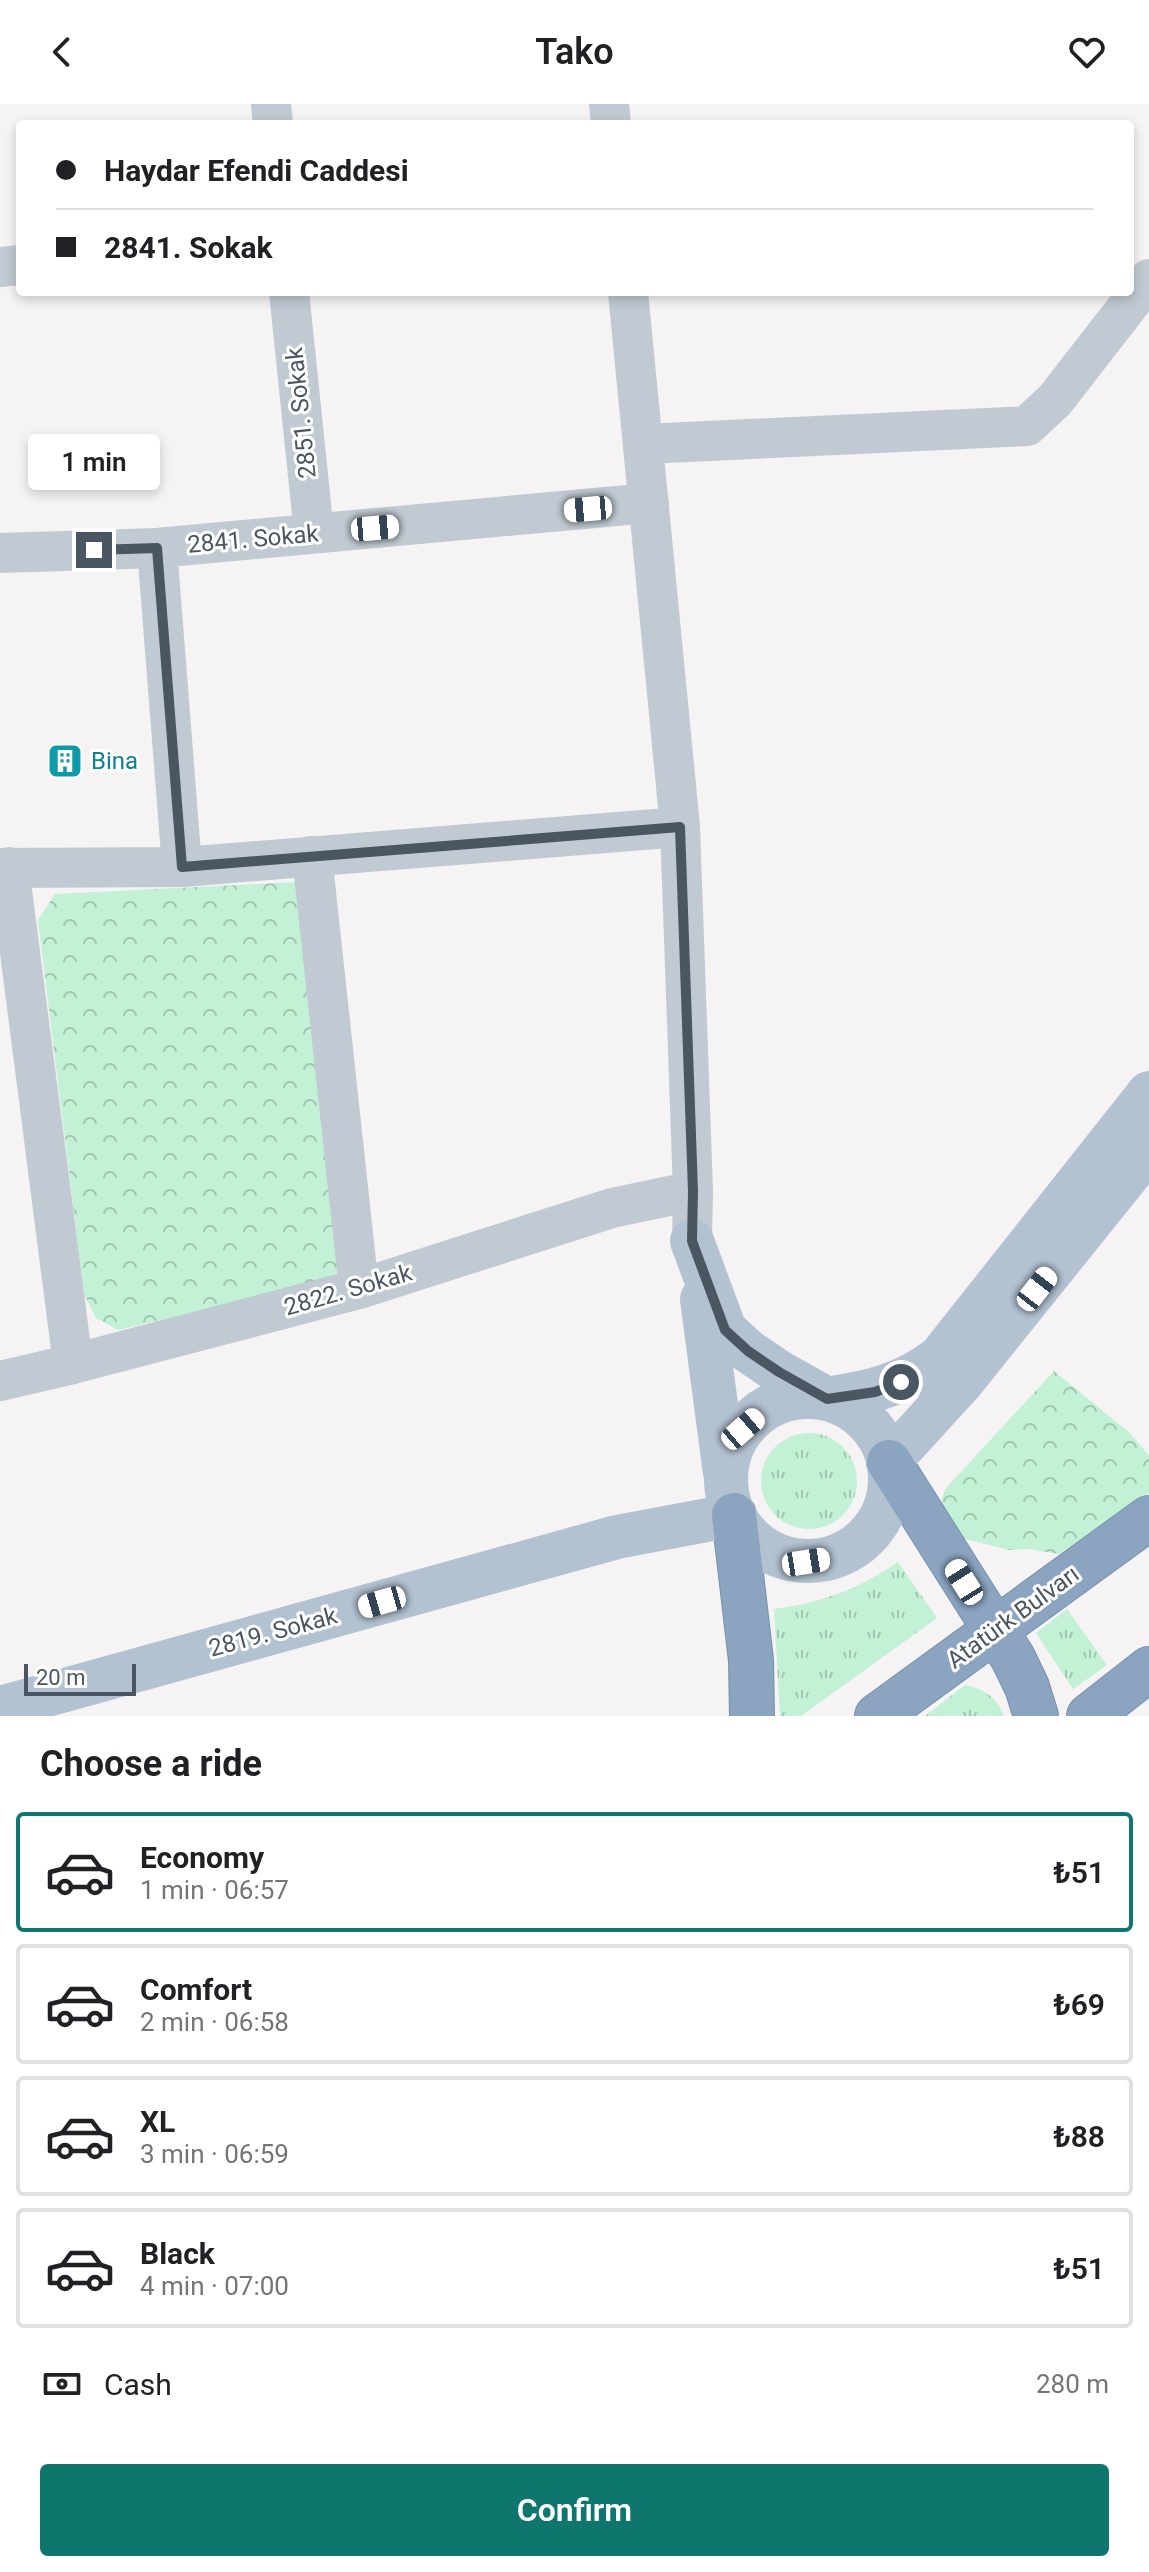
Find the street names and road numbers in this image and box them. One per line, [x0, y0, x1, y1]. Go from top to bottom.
street label: 2851. Sokak [280, 345, 322, 480]
street label: 2841. Sokak [186, 519, 321, 559]
street label: 2822. Sokak [281, 1258, 416, 1322]
street label: Atatürk Bulvarı [942, 1560, 1084, 1674]
street label: 2819. Sokak [206, 1601, 341, 1663]

